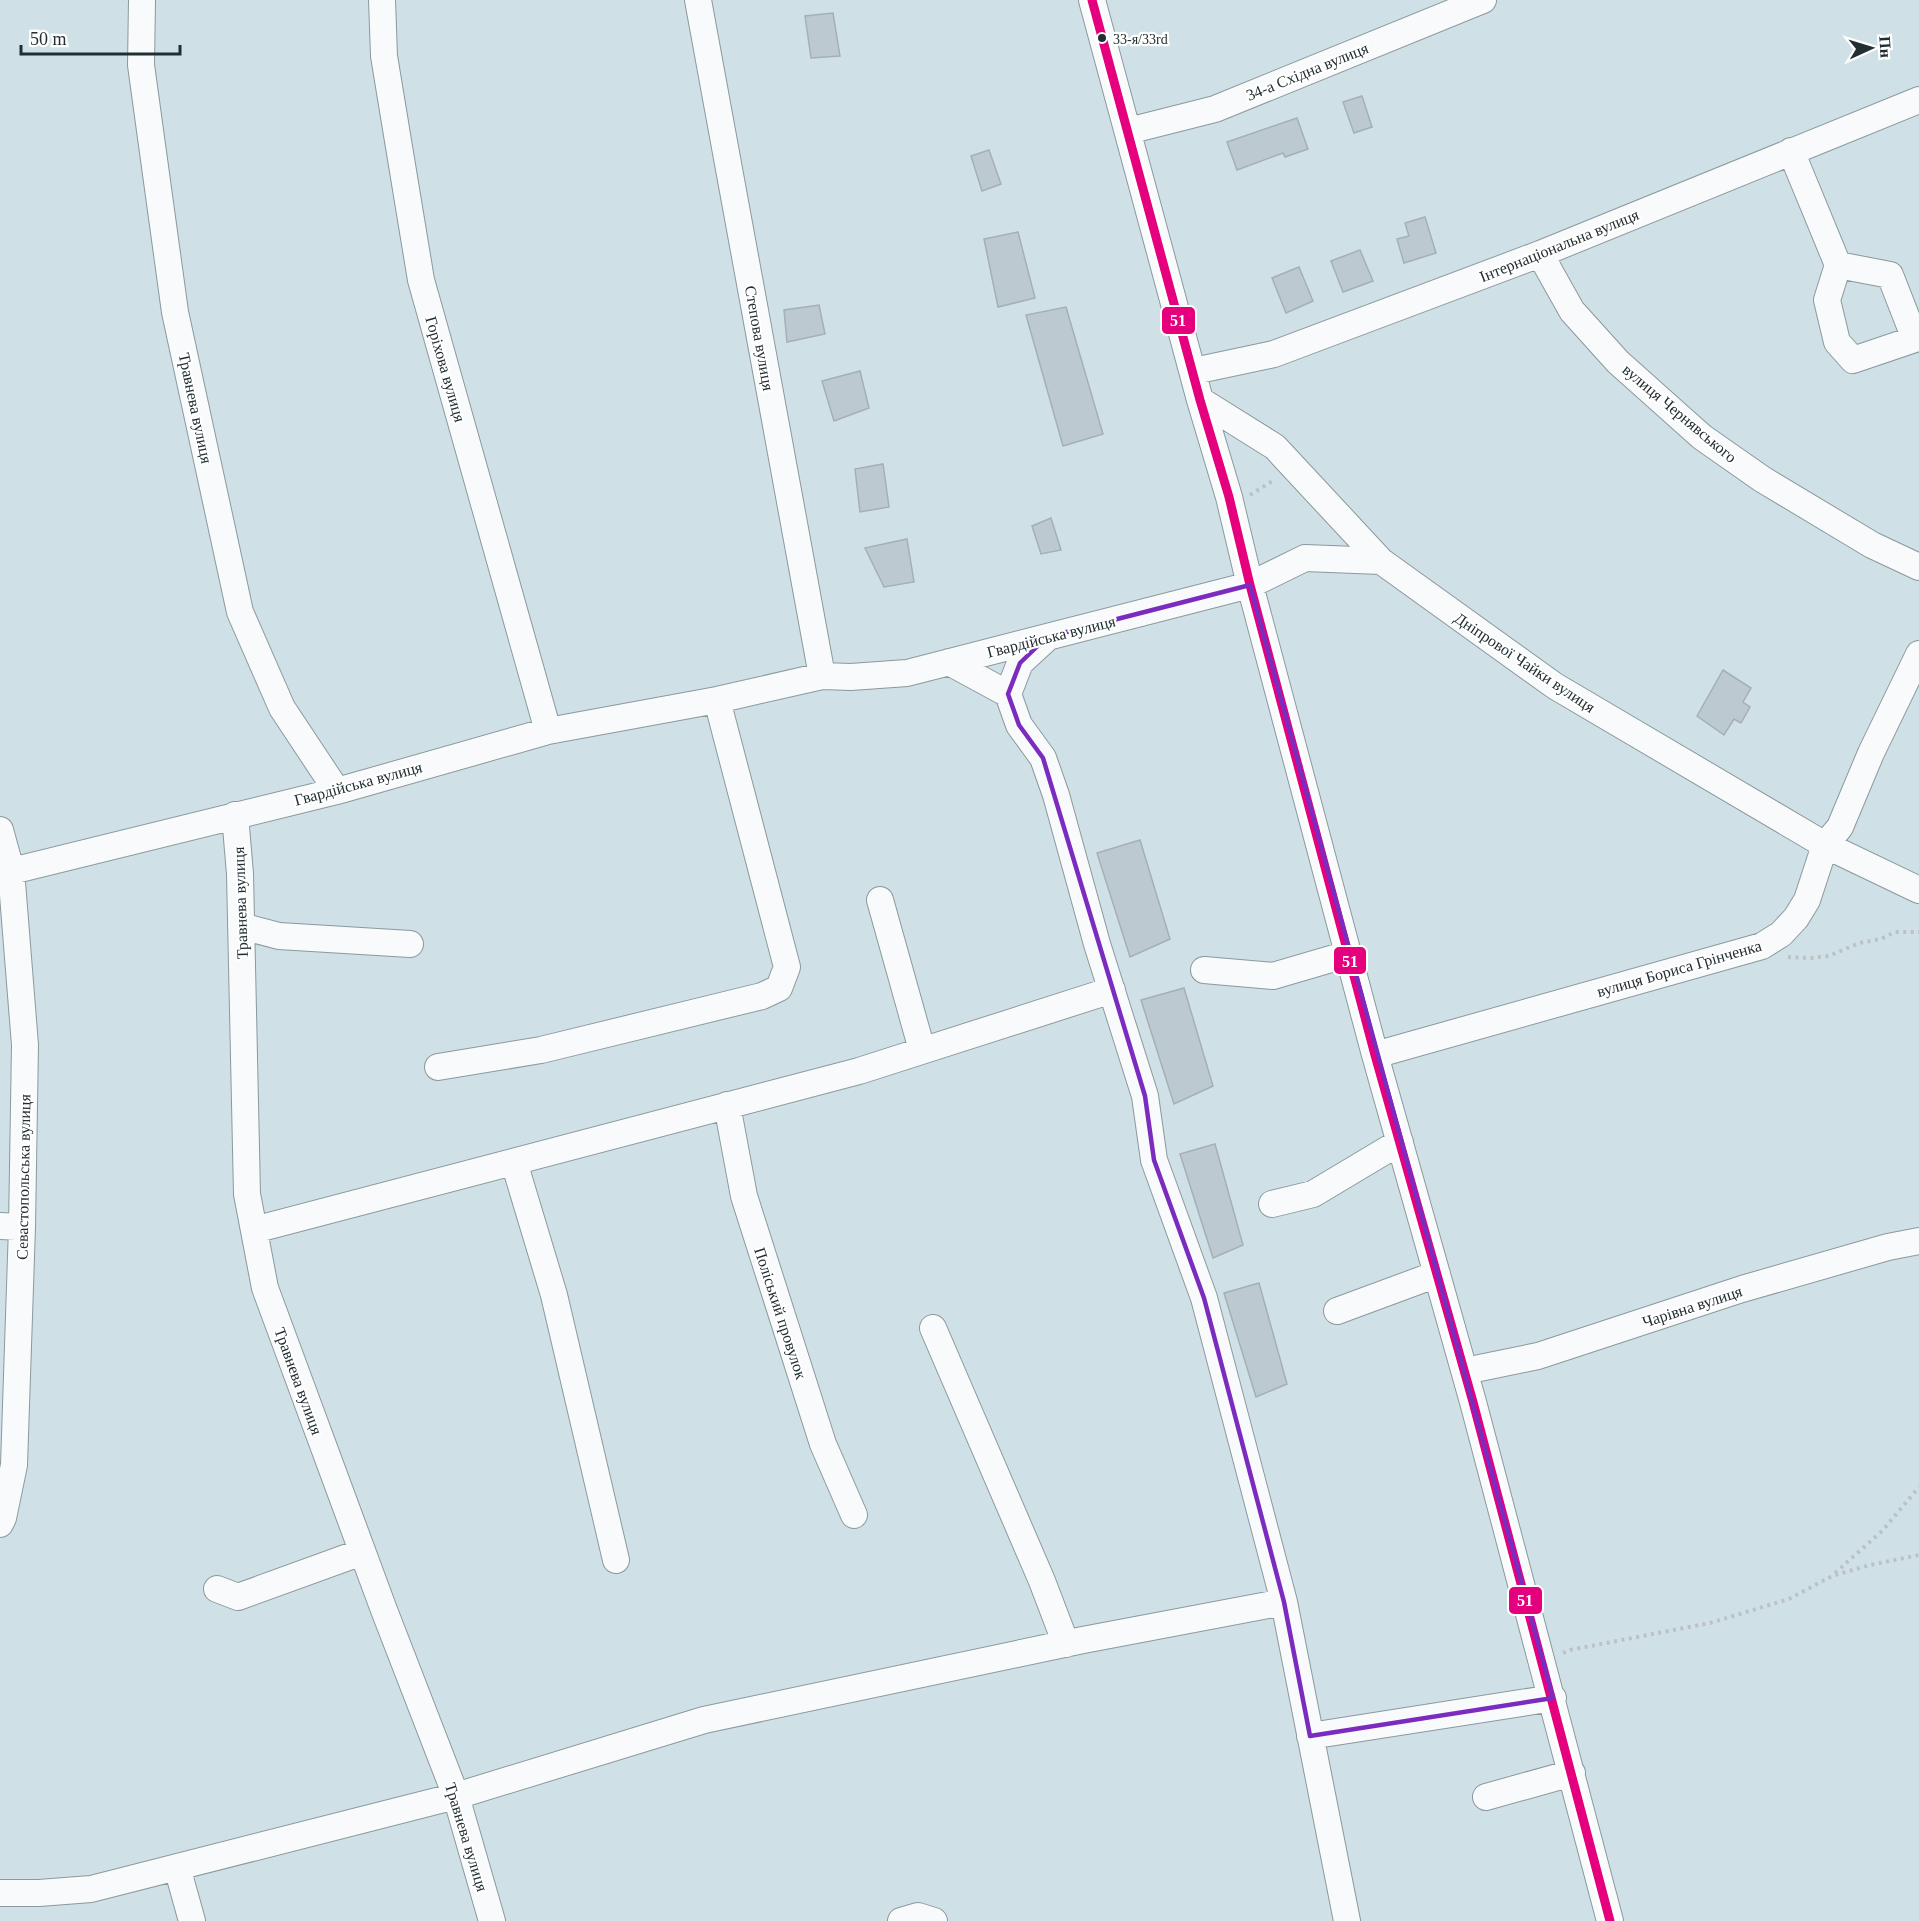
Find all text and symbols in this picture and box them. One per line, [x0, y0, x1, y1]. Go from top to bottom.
scale bar [21, 18, 180, 56]
north arrow [1841, 18, 1901, 78]
text: 50 m [30, 29, 67, 49]
marker: 33-я/33rd [1096, 32, 1108, 44]
place label: 33-я/33rd [1113, 32, 1168, 47]
text: Пн [1876, 36, 1895, 58]
street label: 34-а Східна вулиця [1244, 39, 1372, 105]
street label: Інтернаціональна вулиця [1477, 205, 1642, 286]
street label: Степова вулиця [741, 284, 777, 393]
line badge: 51 [1161, 306, 1196, 335]
text: 51 [1170, 312, 1186, 329]
street label: Горіхова вулиця [421, 314, 469, 425]
street label: Травнева вулиця [175, 351, 216, 466]
street label: вулиця Чернявського [1619, 361, 1740, 467]
street label: Дніпрової Чайки вулиця [1451, 609, 1599, 717]
street label: Гвардійська вулиця [985, 612, 1118, 662]
street label: Гвардійська вулиця [292, 758, 425, 810]
street label: Травнева вулиця [230, 846, 252, 960]
street label: вулиця Бориса Грінченка [1595, 937, 1764, 1001]
line badge: 51 [1333, 946, 1367, 975]
text: 51 [1342, 953, 1358, 970]
street label: Севастопольська вулиця [14, 1093, 34, 1260]
street label: Поліський провулок [750, 1245, 810, 1382]
street label: Чарівна вулиця [1640, 1282, 1745, 1332]
street label: Травнева вулиця [270, 1325, 326, 1438]
line badge: 51 [1508, 1586, 1543, 1615]
text: 51 [1517, 1592, 1533, 1609]
street label: Травнева вулиця [441, 1781, 491, 1894]

